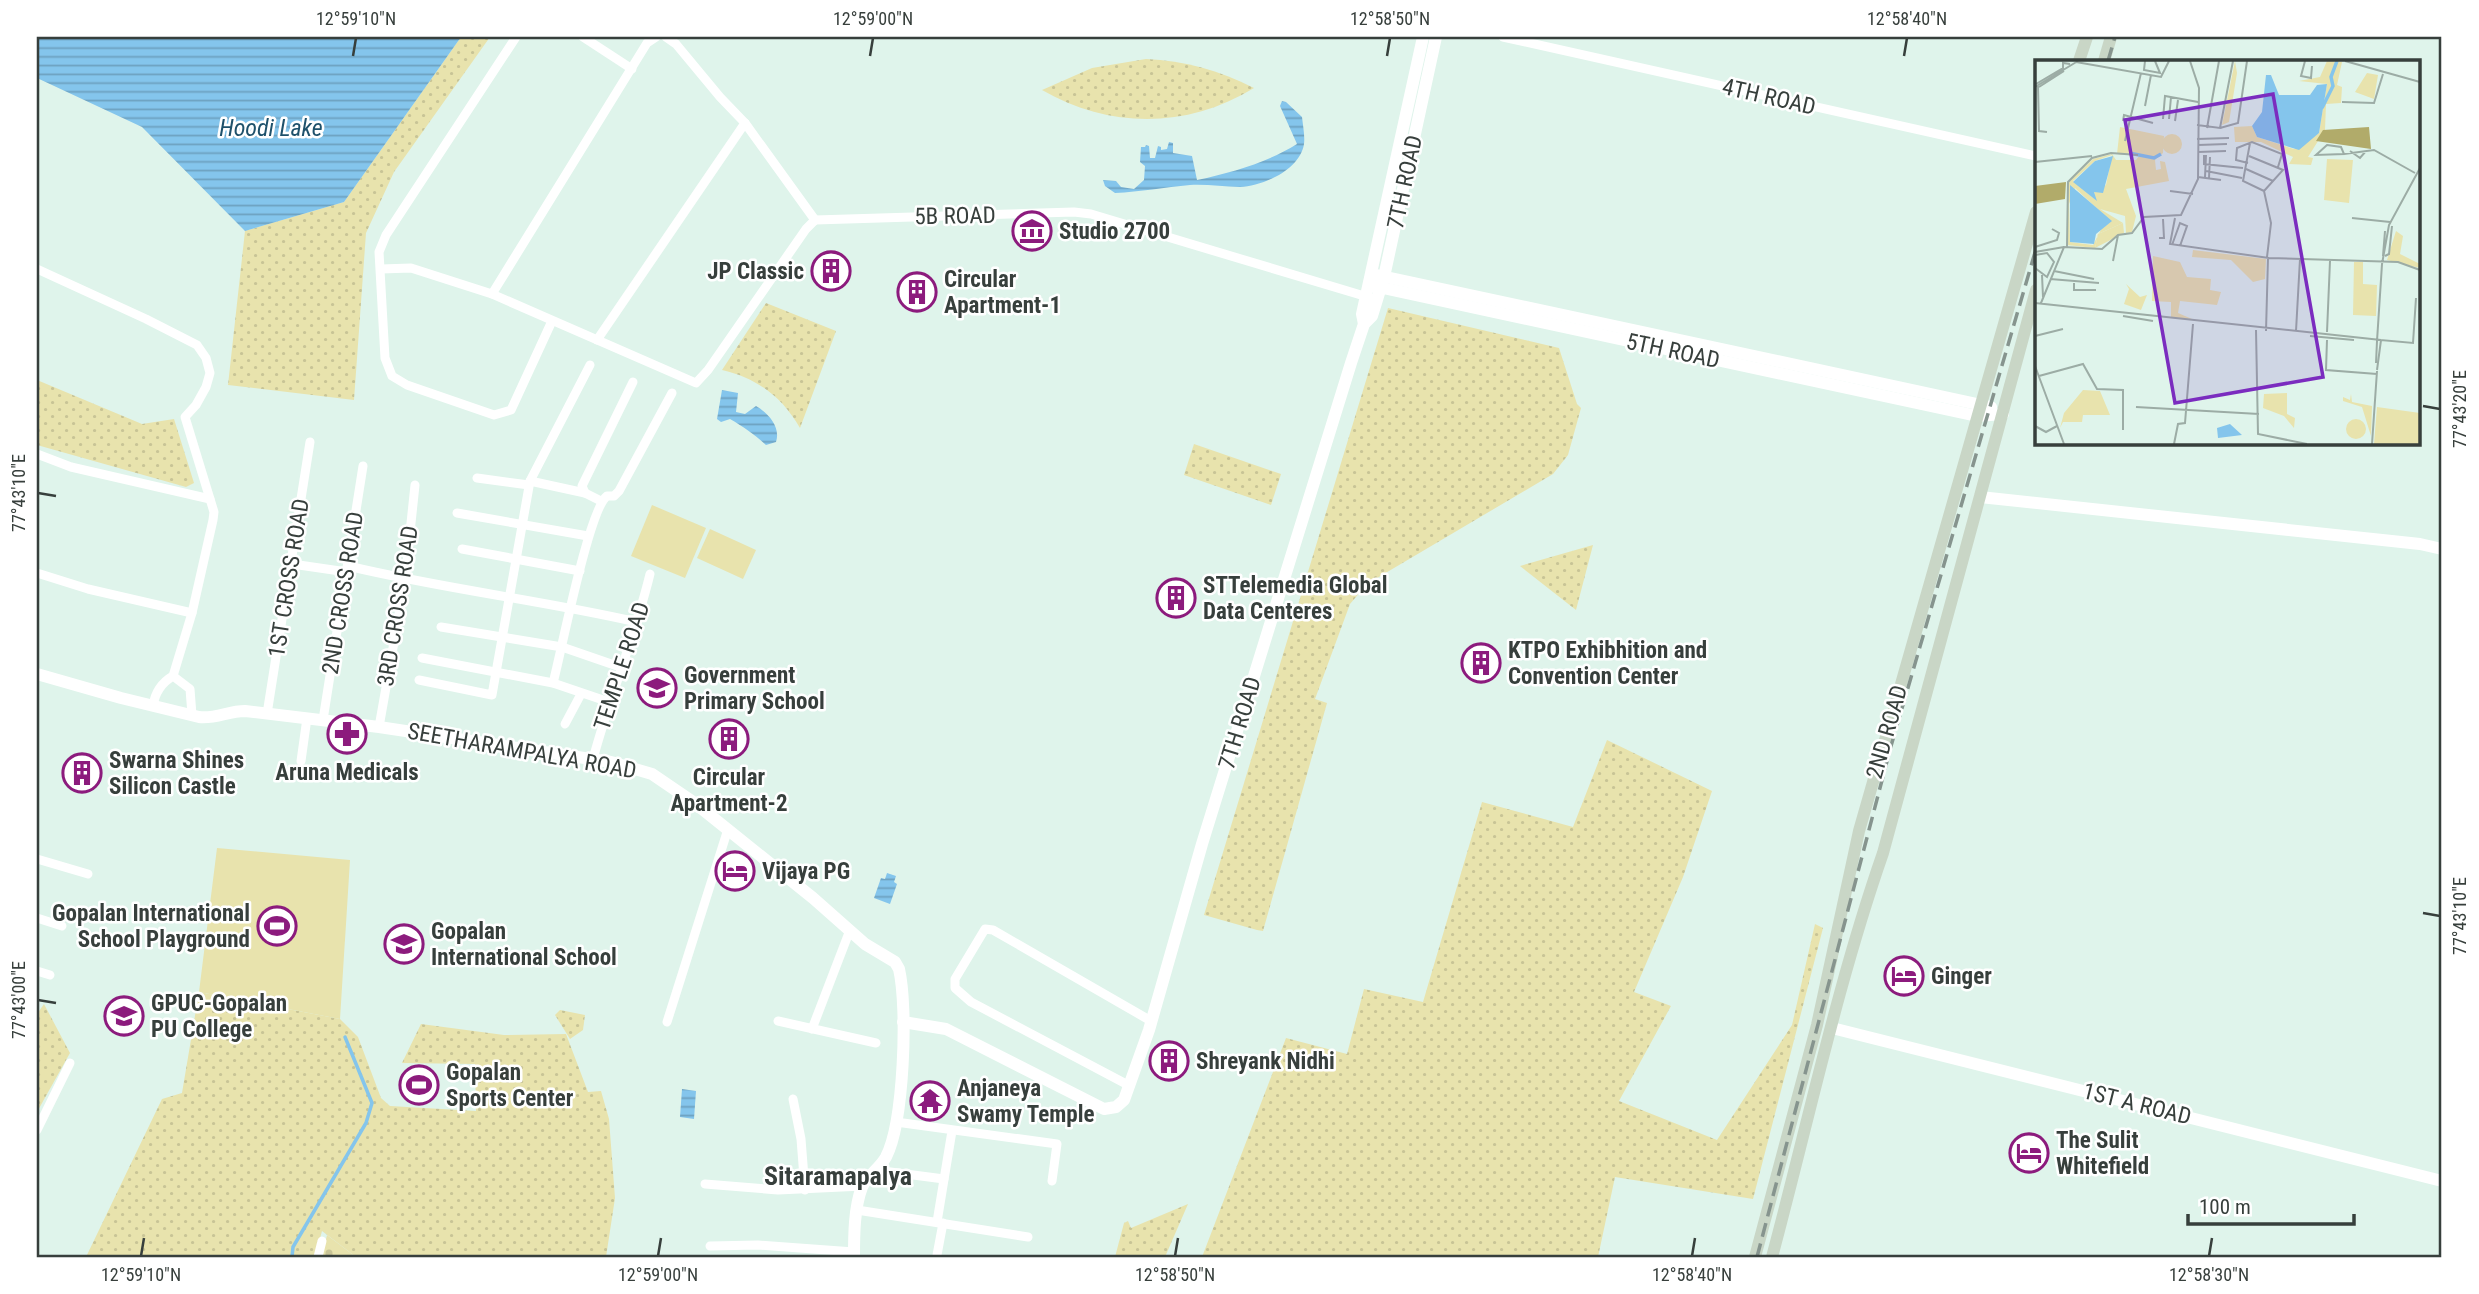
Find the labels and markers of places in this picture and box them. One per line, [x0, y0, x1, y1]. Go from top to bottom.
museum icon: Studio 2700 [1011, 210, 1053, 252]
place label: Studio 2700 [1059, 218, 1170, 245]
building icon: JP Classic [810, 250, 852, 292]
place label: JP Classic [707, 258, 804, 285]
place label: Circular Apartment-1 [944, 266, 1061, 319]
building icon: Circular Apartment-1 [896, 271, 938, 313]
place label: STTelemedia Global Data Centeres [1203, 572, 1387, 625]
building icon: STTelemedia Global Data Centeres [1155, 577, 1197, 619]
place label: KTPO Exhibhition and Convention Center [1508, 637, 1707, 690]
building icon: KTPO Exhibhition and Convention Center [1460, 642, 1502, 684]
place label: Government Primary School [684, 662, 825, 715]
school or university icon: Government Primary School [636, 667, 678, 709]
pharmacy icon: Aruna Medicals [326, 713, 368, 755]
building icon: Circular Apartment-2 [708, 718, 750, 760]
place label: Swarna Shines Silicon Castle [109, 747, 244, 800]
building icon: Swarna Shines Silicon Castle [61, 752, 103, 794]
place label: Aruna Medicals [275, 759, 419, 786]
place label: Circular Apartment-2 [670, 764, 788, 817]
hotel icon: Vijaya PG [714, 850, 756, 892]
place label: Vijaya PG [762, 858, 850, 885]
place label: Gopalan International School Playground [52, 900, 250, 953]
sports icon: Gopalan International School Playground [256, 905, 298, 947]
place label: Gopalan International School [431, 918, 617, 971]
school or university icon: Gopalan International School [383, 923, 425, 965]
hotel icon: Ginger [1883, 955, 1925, 997]
place label: Ginger [1931, 963, 1992, 990]
place label: GPUC-Gopalan PU College [151, 990, 287, 1043]
school or university icon: GPUC-Gopalan PU College [103, 995, 145, 1037]
building icon: Shreyank Nidhi [1148, 1040, 1190, 1082]
place label: Shreyank Nidhi [1196, 1048, 1335, 1075]
place label: Gopalan Sports Center [446, 1059, 574, 1112]
sports icon: Gopalan Sports Center [398, 1064, 440, 1106]
place label: Anjaneya Swamy Temple [957, 1075, 1094, 1128]
temple icon: Anjaneya Swamy Temple [909, 1080, 951, 1122]
place label: The Sulit Whitefield [2056, 1127, 2149, 1180]
hotel icon: The Sulit Whitefield [2008, 1132, 2050, 1174]

